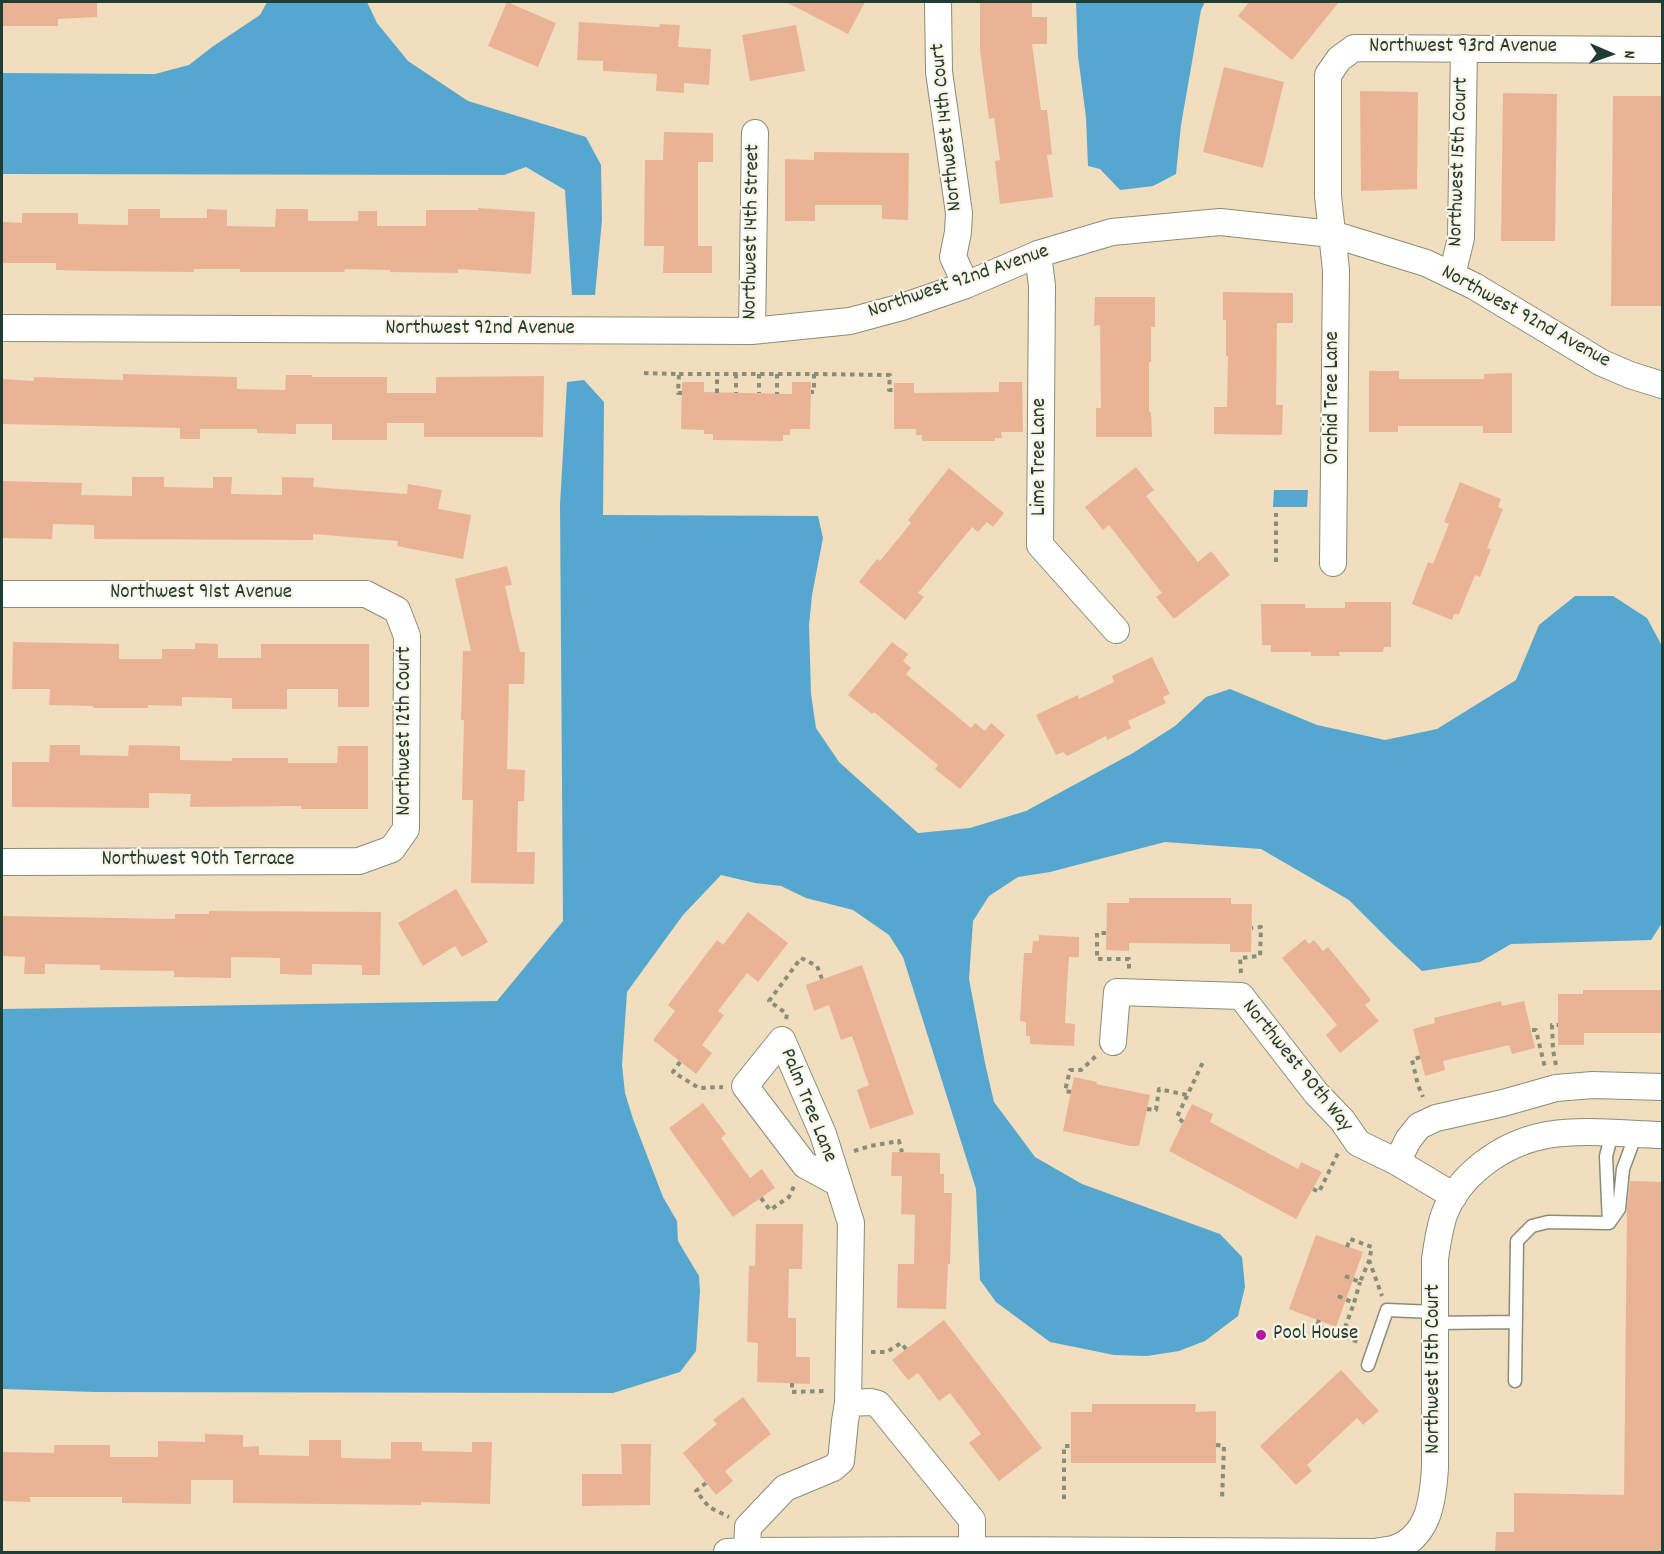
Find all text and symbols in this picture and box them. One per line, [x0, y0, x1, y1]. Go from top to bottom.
north arrow [1580, 24, 1640, 84]
street label: Northwest 93rd Avenue [1369, 35, 1557, 61]
street label: Northwest 14th Court [927, 42, 969, 212]
text: N [1617, 50, 1640, 59]
street label: Northwest 15th Court [1444, 77, 1476, 247]
street label: Northwest 14th Street [739, 144, 767, 320]
street label: Northwest 92nd Avenue [865, 240, 1053, 326]
street label: Northwest 92nd Avenue [1436, 261, 1614, 375]
street label: Northwest 92nd Avenue [385, 317, 575, 343]
street label: Orchid Tree Lane [1321, 331, 1347, 465]
street label: Lime Tree Lane [1028, 398, 1054, 516]
street label: Northwest 91st Avenue [110, 581, 292, 607]
street label: Northwest 12th Court [393, 646, 419, 816]
street label: Northwest 90th Terrace [101, 848, 295, 874]
street label: Northwest 90th Way [1235, 996, 1357, 1138]
street label: Palm Tree Lane [773, 1045, 841, 1167]
street label: Northwest 15th Court [1422, 1284, 1448, 1454]
place label: Pool House [1273, 1322, 1358, 1348]
marker: Pool House [1254, 1328, 1268, 1342]

